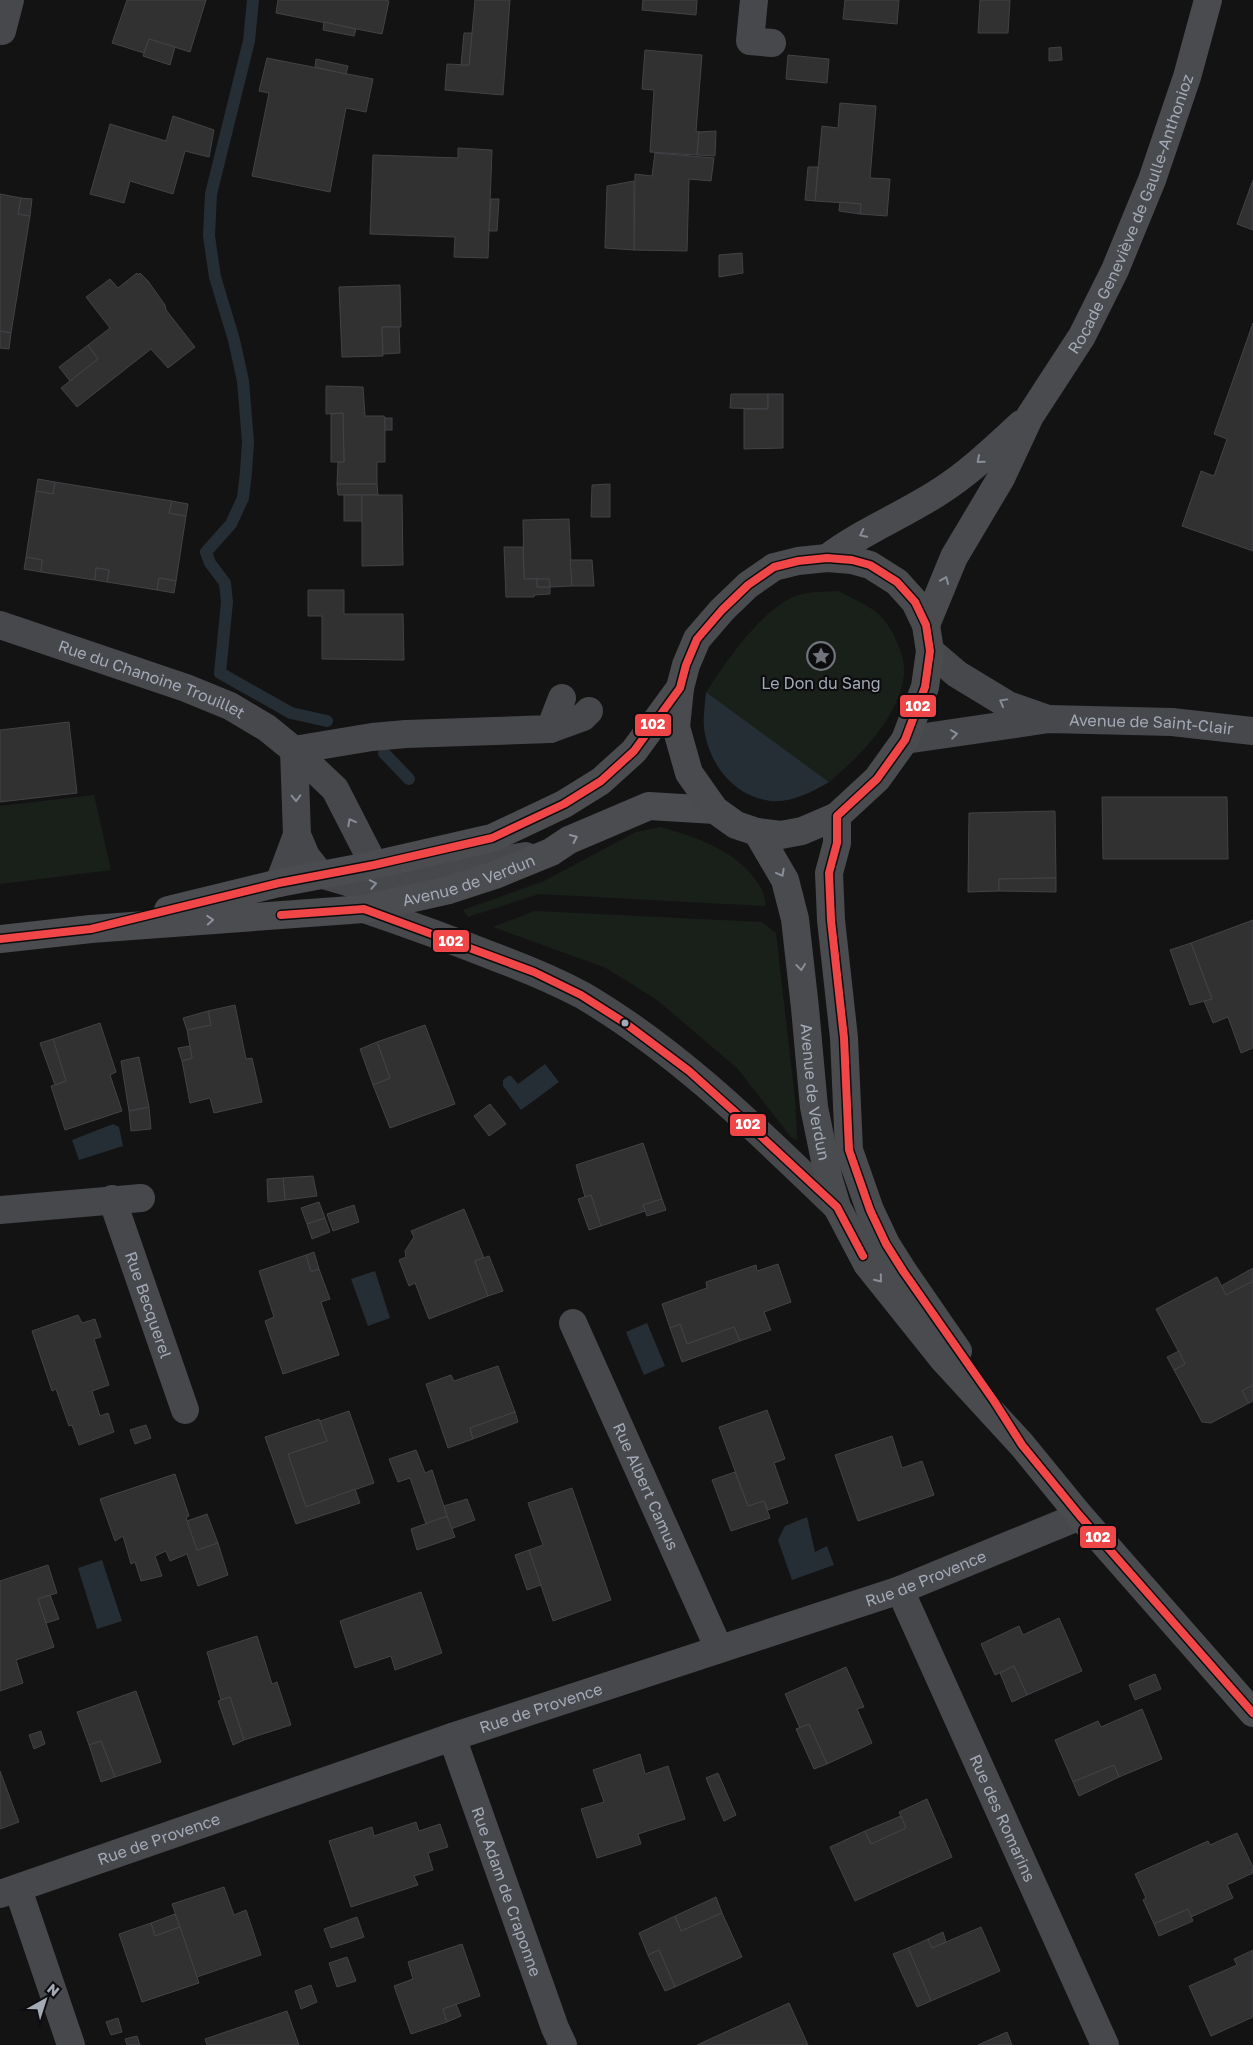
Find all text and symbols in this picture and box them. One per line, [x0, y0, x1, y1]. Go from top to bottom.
street label: Rocade Geneviève de Gaulle-Anthonioz [1063, 71, 1197, 358]
one-way arrow [977, 455, 986, 464]
one-way arrow [859, 528, 868, 538]
one-way arrow [938, 576, 949, 585]
street label: Rue du Chanoine Trouillet [56, 635, 249, 723]
place icon: Le Don du Sang [806, 641, 836, 671]
place label: Le Don du Sang [761, 673, 881, 693]
line badge: 102 [899, 694, 937, 718]
text: 102 [906, 697, 931, 714]
one-way arrow [1000, 698, 1009, 708]
street label: Avenue de Saint-Clair [1069, 709, 1235, 739]
line badge: 102 [634, 713, 672, 737]
text: 102 [641, 715, 666, 732]
one-way arrow [950, 729, 958, 740]
one-way arrow [291, 795, 301, 803]
one-way arrow [347, 818, 357, 827]
one-way arrow [569, 834, 578, 844]
street label: Avenue de Verdun [400, 850, 538, 910]
one-way arrow [775, 868, 785, 877]
one-way arrow [369, 879, 378, 889]
one-way arrow [206, 915, 214, 926]
line badge: 102 [432, 929, 470, 953]
text: 102 [439, 932, 464, 949]
one-way arrow [795, 963, 805, 972]
unlabelled marker [620, 1018, 630, 1028]
street label: Avenue de Verdun [796, 1023, 835, 1162]
line badge: 102 [729, 1113, 767, 1137]
text: 102 [736, 1115, 761, 1132]
street label: Rue Becquerel [121, 1249, 176, 1361]
one-way arrow [874, 1274, 883, 1283]
street label: Rue Albert Camus [609, 1420, 683, 1553]
line badge: 102 [1079, 1525, 1117, 1549]
text: 102 [1086, 1528, 1111, 1545]
street label: Rue de Provence [863, 1546, 989, 1611]
street label: Rue de Provence [477, 1678, 605, 1737]
street label: Rue des Romarins [965, 1751, 1040, 1885]
street label: Rue Adam de Craponne [467, 1804, 546, 1979]
street label: Rue de Provence [95, 1808, 223, 1869]
north arrow [20, 1975, 70, 2025]
text: N [44, 1980, 63, 1999]

